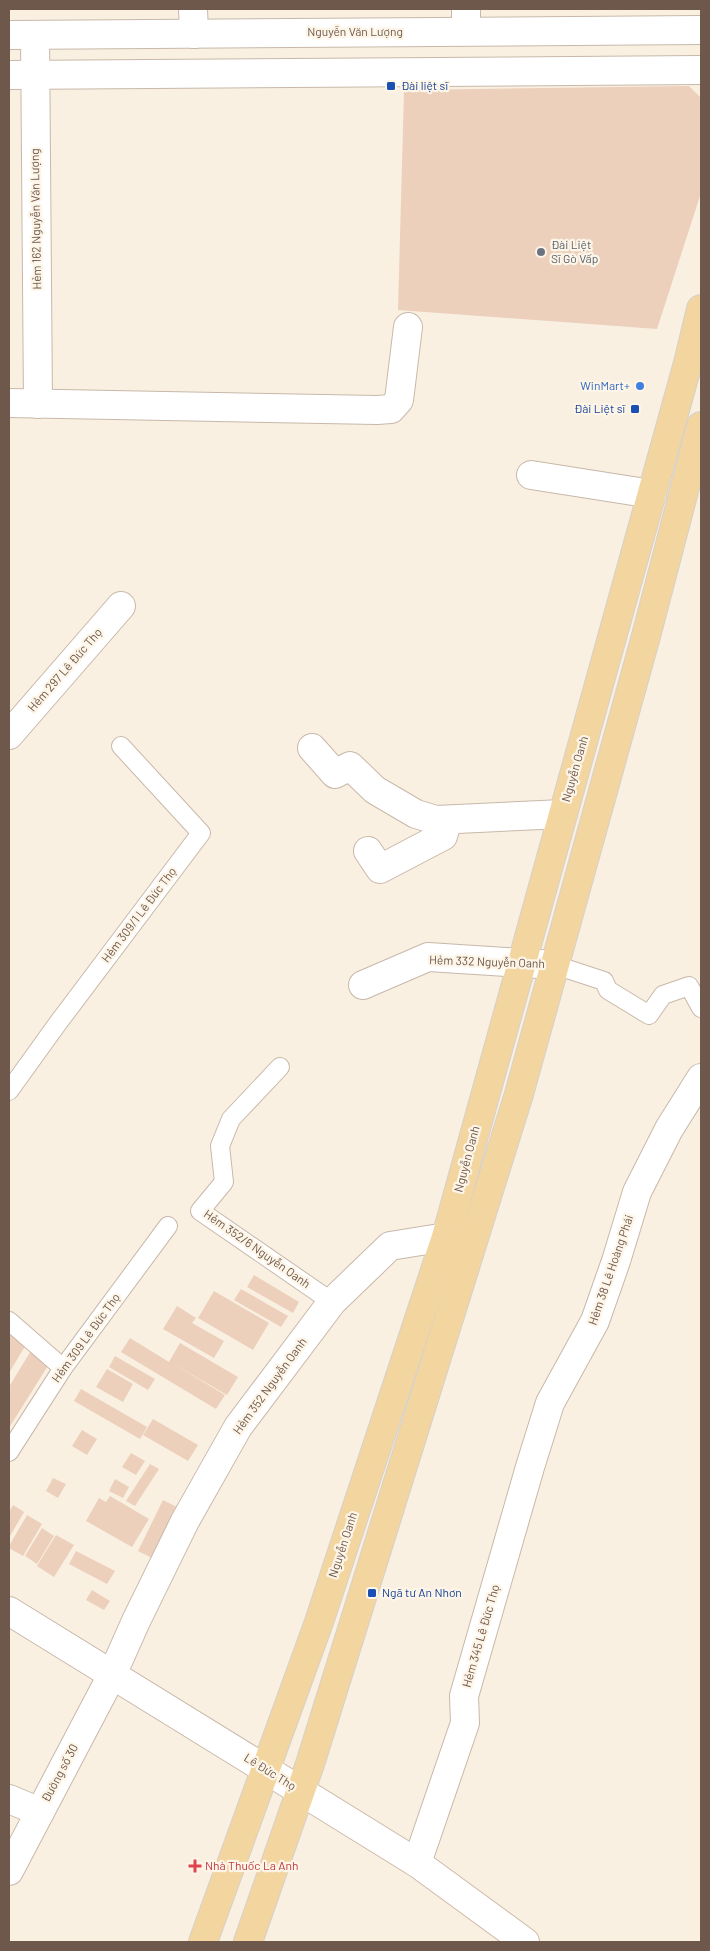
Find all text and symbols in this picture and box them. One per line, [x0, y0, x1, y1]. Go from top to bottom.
street label: Nguyễn Văn Lượng [307, 24, 403, 38]
place label: Đài liệt sĩ [401, 78, 449, 92]
marker: Đài liệt sĩ [385, 80, 397, 92]
street label: Hẻm 162 Nguyễn Văn Lượng [27, 148, 43, 290]
place label: Đài Liệt Sĩ Gò Vấp [551, 237, 598, 265]
marker: Đài Liệt Sĩ Gò Vấp [535, 246, 547, 258]
place label: WinMart+ [580, 378, 630, 392]
marker: WinMart+ [634, 380, 646, 392]
place label: Đài Liệt sĩ [574, 401, 626, 415]
marker: Đài Liệt sĩ [629, 403, 641, 415]
street label: Hẻm 297 Lê Đức Thọ [24, 625, 104, 714]
street label: Nguyễn Oanh [558, 734, 590, 803]
street label: Hẻm 309/1 Lê Đức Thọ [98, 864, 179, 965]
street label: Hẻm 332 Nguyễn Oanh [429, 952, 545, 970]
street label: Nguyễn Oanh [450, 1124, 482, 1193]
street label: Hẻm 352/6 Nguyễn Oanh [202, 1206, 313, 1290]
street label: Hẻm 38 Lê Hoàng Phái [585, 1213, 635, 1327]
street label: Hẻm 309 Lê Đức Thọ [48, 1290, 122, 1385]
street label: Hẻm 352 Nguyễn Oanh [230, 1334, 309, 1436]
street label: Nguyễn Oanh [325, 1510, 359, 1579]
street label: Hẻm 345 Lê Đức Thọ [459, 1583, 501, 1689]
place label: Ngã tư An Nhơn [382, 1585, 462, 1599]
marker: Ngã tư An Nhơn [366, 1587, 378, 1599]
street label: Đường số 30 [38, 1741, 80, 1804]
street label: Lê Đức Thọ [242, 1750, 299, 1793]
place label: Nhà Thuốc La Anh [205, 1858, 298, 1872]
marker: Nhà Thuốc La Anh [189, 1860, 201, 1872]

